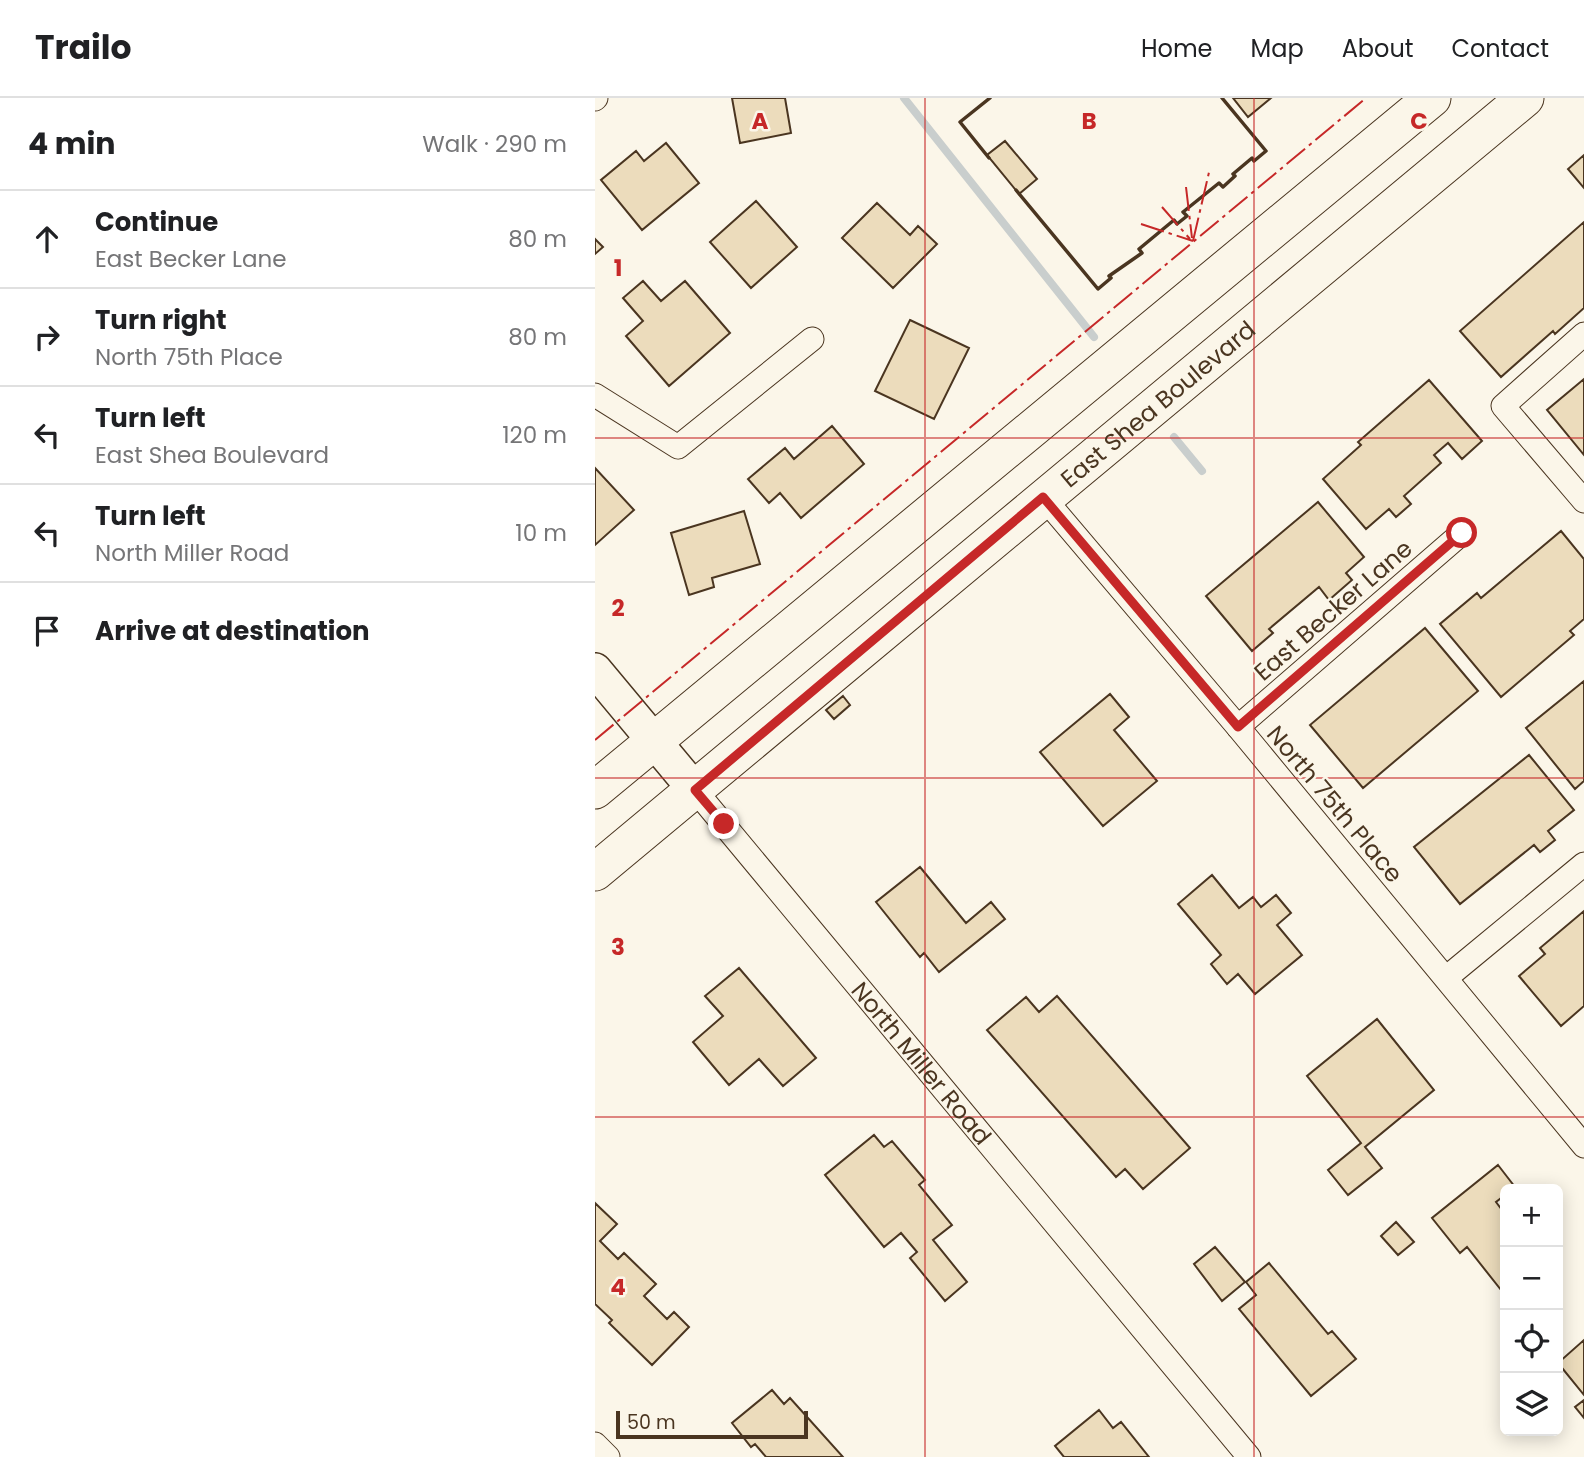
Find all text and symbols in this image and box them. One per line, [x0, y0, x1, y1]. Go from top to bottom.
text: Trailo [35, 24, 132, 71]
text: Home [1141, 32, 1213, 65]
text: Map [1251, 32, 1304, 65]
text: About [1342, 32, 1413, 65]
text: Contact [1451, 32, 1549, 65]
text: A [752, 105, 769, 137]
text: B [1081, 105, 1097, 137]
text: C [1410, 105, 1428, 137]
text: 4 min [28, 122, 116, 165]
text: Walk · 290 m [422, 128, 567, 160]
text: Continue [95, 204, 218, 240]
icon: ahead [28, 220, 66, 258]
text: 80 m [508, 223, 567, 255]
text: East Becker Lane [95, 243, 286, 275]
text: 1 [614, 252, 622, 284]
text: Turn right [95, 302, 227, 338]
street label: East Shea Boulevard [1053, 313, 1262, 495]
icon: right [28, 318, 66, 356]
text: 80 m [508, 321, 567, 353]
text: North 75th Place [95, 341, 283, 373]
text: Turn left [95, 400, 206, 436]
icon: left [28, 416, 66, 454]
text: 120 m [502, 419, 567, 451]
text: East Shea Boulevard [95, 439, 329, 471]
text: Turn left [95, 498, 206, 534]
icon: left [28, 514, 66, 552]
text: 10 m [515, 517, 567, 549]
route start [1446, 517, 1477, 548]
street label: East Becker Lane [1247, 532, 1419, 688]
text: North Miller Road [95, 537, 289, 569]
text: 2 [611, 592, 625, 624]
icon: arrive [28, 612, 66, 650]
text: Arrive at destination [95, 613, 370, 649]
street label: North 75th Place [1259, 718, 1411, 890]
route end [708, 808, 739, 839]
text: 3 [611, 931, 625, 963]
street label: North Miller Road [844, 975, 999, 1152]
map controls [1500, 1184, 1563, 1436]
button: + [1500, 1184, 1563, 1247]
button: − [1500, 1247, 1563, 1310]
text: 4 [610, 1271, 626, 1303]
button: locate [1500, 1310, 1563, 1373]
button: layers [1500, 1373, 1563, 1436]
scale bar [616, 1408, 809, 1440]
text: 50 m [627, 1409, 676, 1436]

